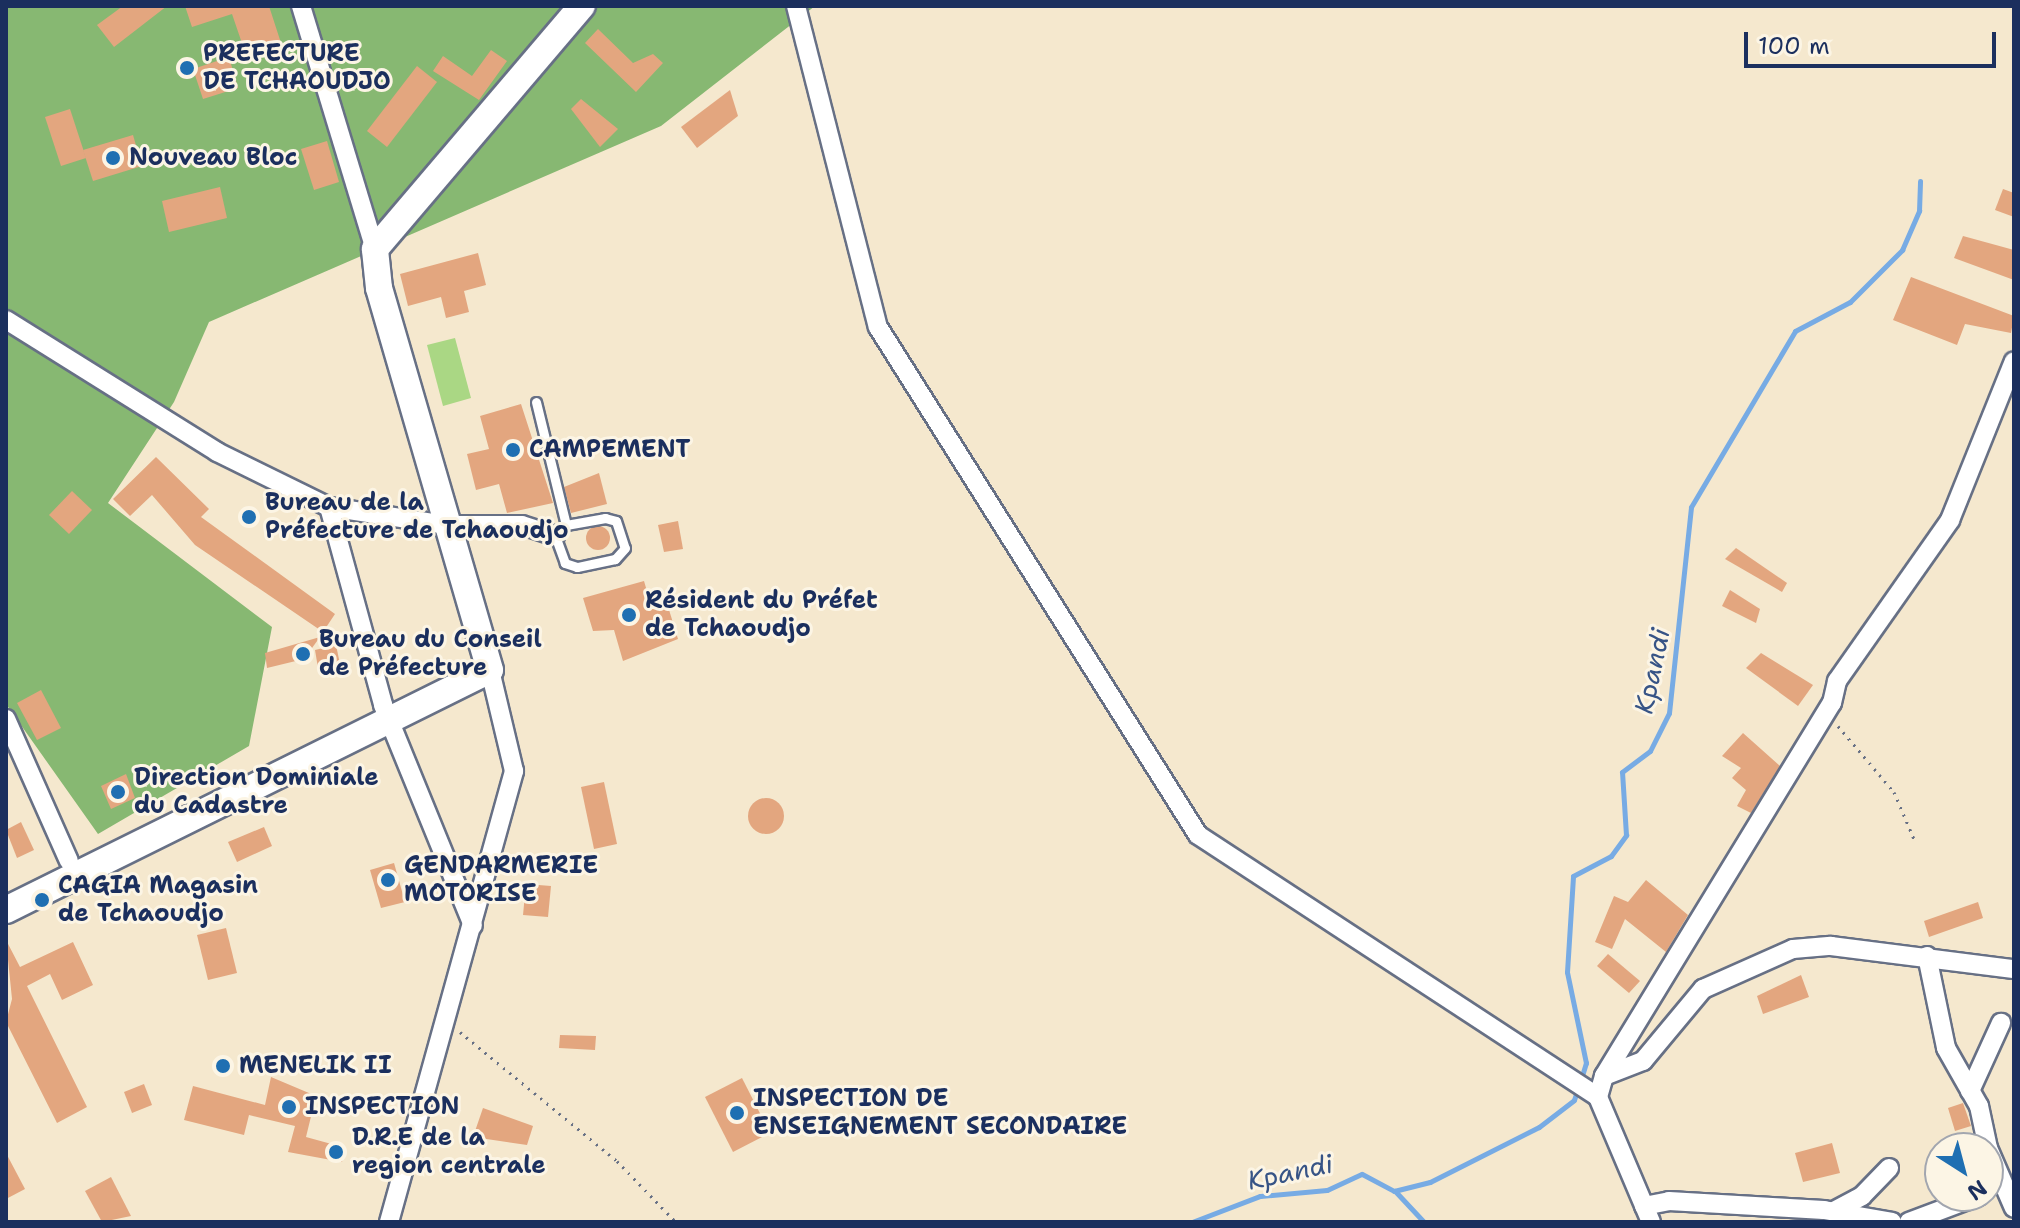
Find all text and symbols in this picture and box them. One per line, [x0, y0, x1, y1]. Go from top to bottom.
scale bar [1748, 16, 2000, 66]
text: 100 m [1758, 30, 1830, 62]
place label: PREFECTURE DE TCHAOUDJO [203, 40, 391, 96]
marker: PREFECTURE DE TCHAOUDJO [178, 59, 196, 77]
place label: Nouveau Bloc [129, 144, 298, 172]
marker: Nouveau Bloc [104, 149, 122, 167]
place label: CAMPEMENT [529, 436, 690, 464]
marker: CAMPEMENT [504, 441, 522, 459]
place label: Bureau de la Préfecture de Tchaoudjo [265, 489, 569, 545]
marker: Bureau de la Préfecture de Tchaoudjo [240, 508, 258, 526]
place label: Résident du Préfet de Tchaoudjo [645, 587, 878, 643]
marker: Résident du Préfet de Tchaoudjo [620, 606, 638, 624]
water label: Kpandi [1628, 625, 1676, 717]
place label: Bureau du Conseil de Préfecture [319, 626, 542, 682]
marker: Bureau du Conseil de Préfecture [294, 645, 312, 663]
place label: Direction Dominiale du Cadastre [134, 764, 379, 820]
marker: Direction Dominiale du Cadastre [109, 783, 127, 801]
place label: GENDARMERIE MOTORISE [404, 852, 598, 908]
marker: GENDARMERIE MOTORISE [379, 871, 397, 889]
place label: CAGIA Magasin de Tchaoudjo [58, 872, 258, 928]
marker: CAGIA Magasin de Tchaoudjo [33, 891, 51, 909]
place label: MENELIK II [239, 1052, 392, 1080]
marker: MENELIK II [214, 1057, 232, 1075]
place label: INSPECTION DE ENSEIGNEMENT SECONDAIRE [753, 1085, 1127, 1141]
place label: INSPECTION [305, 1093, 459, 1121]
marker: INSPECTION [280, 1098, 298, 1116]
marker: INSPECTION DE ENSEIGNEMENT SECONDAIRE [728, 1104, 746, 1122]
place label: D.R.E de la region centrale [352, 1124, 546, 1180]
north arrow [1924, 1132, 2004, 1212]
marker: D.R.E de la region centrale [327, 1143, 345, 1161]
water label: Kpandi [1244, 1148, 1336, 1196]
text: N [1962, 1173, 1993, 1207]

